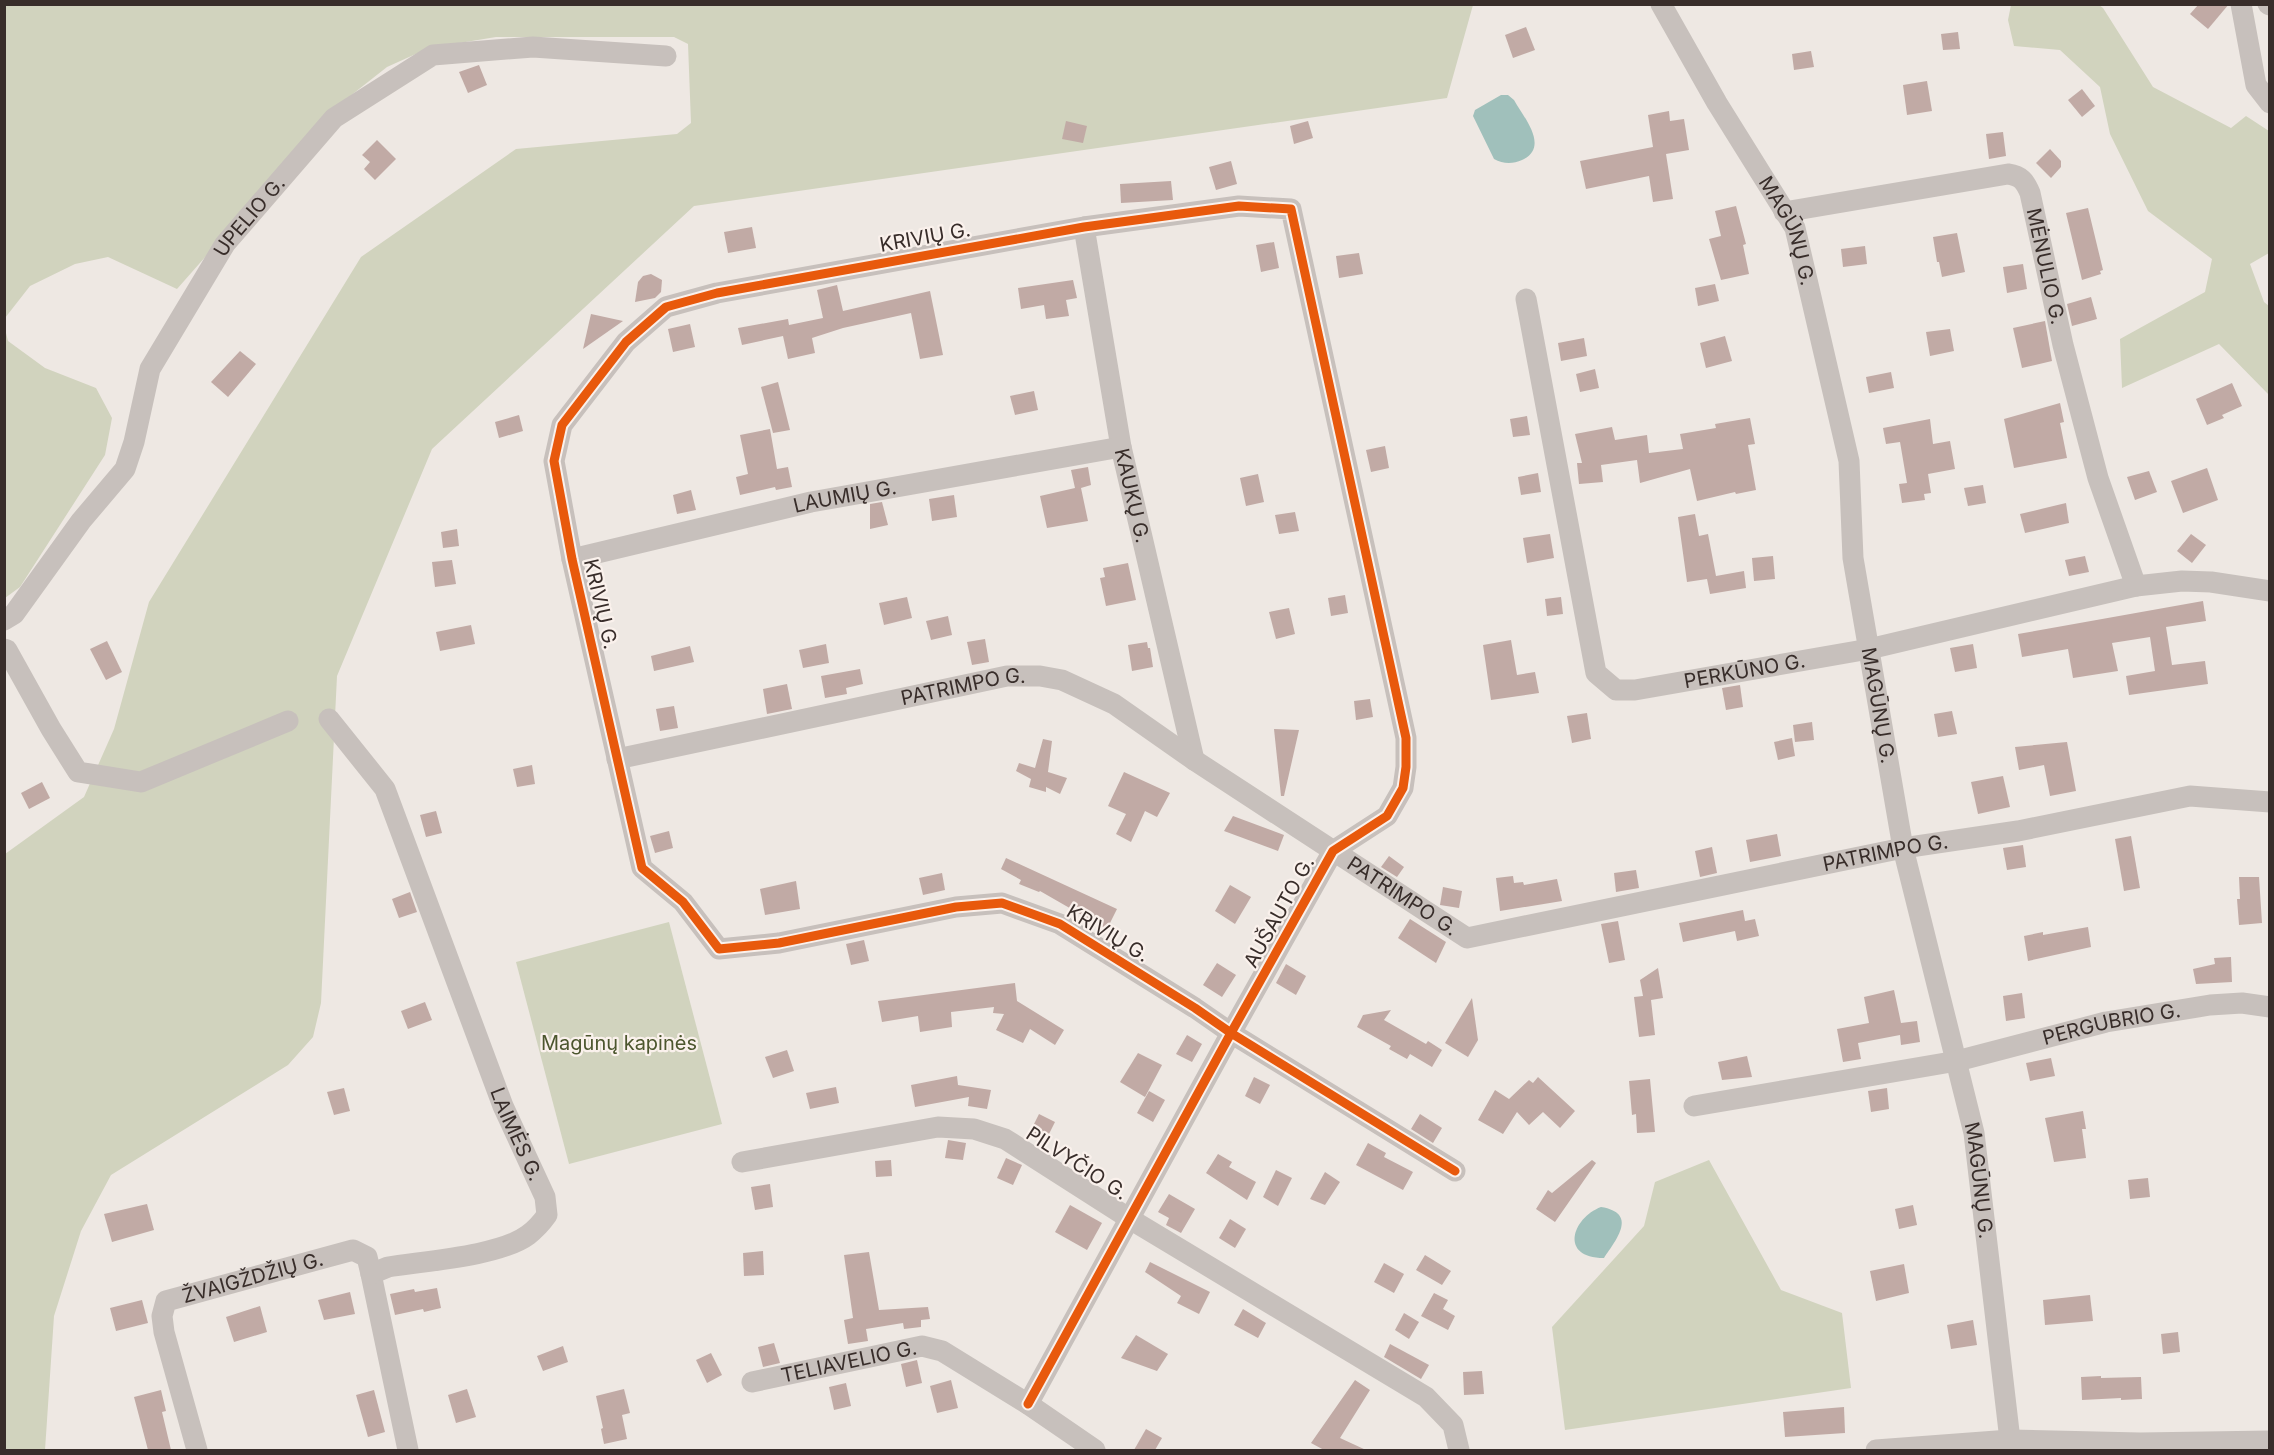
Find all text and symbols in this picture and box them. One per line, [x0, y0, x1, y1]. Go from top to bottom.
street label: UPELIO G. [208, 171, 290, 261]
street label: MAGŪNŲ G. [1754, 172, 1820, 288]
street label: MĖNULIO G. [2022, 206, 2070, 327]
street label: KRIVIŲ G. [878, 217, 972, 257]
street label: KAUKŲ G. [1110, 446, 1155, 545]
street label: LAUMIŲ G. [791, 475, 898, 518]
street label: KRIVIŲ G. [579, 556, 623, 652]
street label: MAGŪNŲ G. [1857, 646, 1900, 765]
street label: PERKŪNO G. [1682, 648, 1807, 693]
street label: PATRIMPO G. [899, 664, 1026, 710]
street label: PATRIMPO G. [1821, 829, 1950, 876]
street label: PATRIMPO G. [1343, 851, 1462, 941]
street label: AUŠAUTO G. [1239, 852, 1319, 972]
street label: KRIVIŲ G. [1062, 899, 1154, 967]
street label: PERGUBRIO G. [2040, 998, 2182, 1050]
park label: Magūnų kapinės [541, 1031, 697, 1055]
street label: LAIMĖS G. [485, 1084, 548, 1185]
street label: MAGŪNŲ G. [1960, 1119, 1998, 1240]
street label: PILVYČIO G. [1022, 1121, 1132, 1205]
street label: ŽVAIGŽDŽIŲ G. [179, 1247, 326, 1308]
street label: TELIAVELIO G. [779, 1335, 919, 1388]

